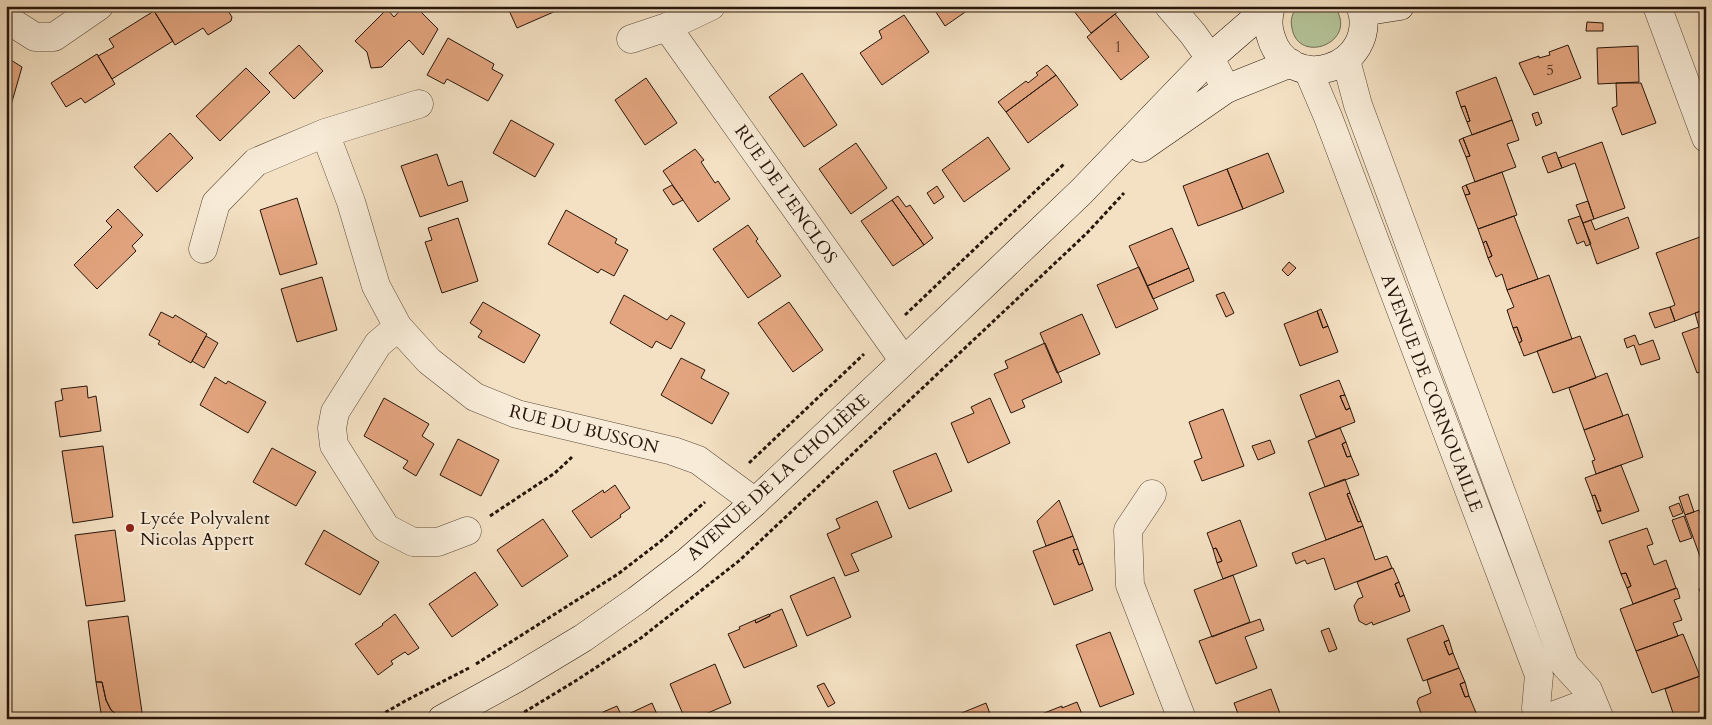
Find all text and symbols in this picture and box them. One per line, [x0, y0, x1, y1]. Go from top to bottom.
house number: 1 [1114, 37, 1122, 57]
house number: 5 [1546, 60, 1554, 80]
street label: RUE DE L'ENCLOS [728, 120, 843, 269]
street label: AVENUE DE CORNOUAILLE [1375, 271, 1489, 516]
street label: AVENUE DE LA CHOLIÈRE [681, 388, 875, 566]
street label: RUE DU BUSSON [507, 399, 662, 460]
place label: Lycée Polyvalent Nicolas Appert [140, 506, 270, 552]
marker: Lycée Polyvalent Nicolas Appert [124, 522, 136, 534]

